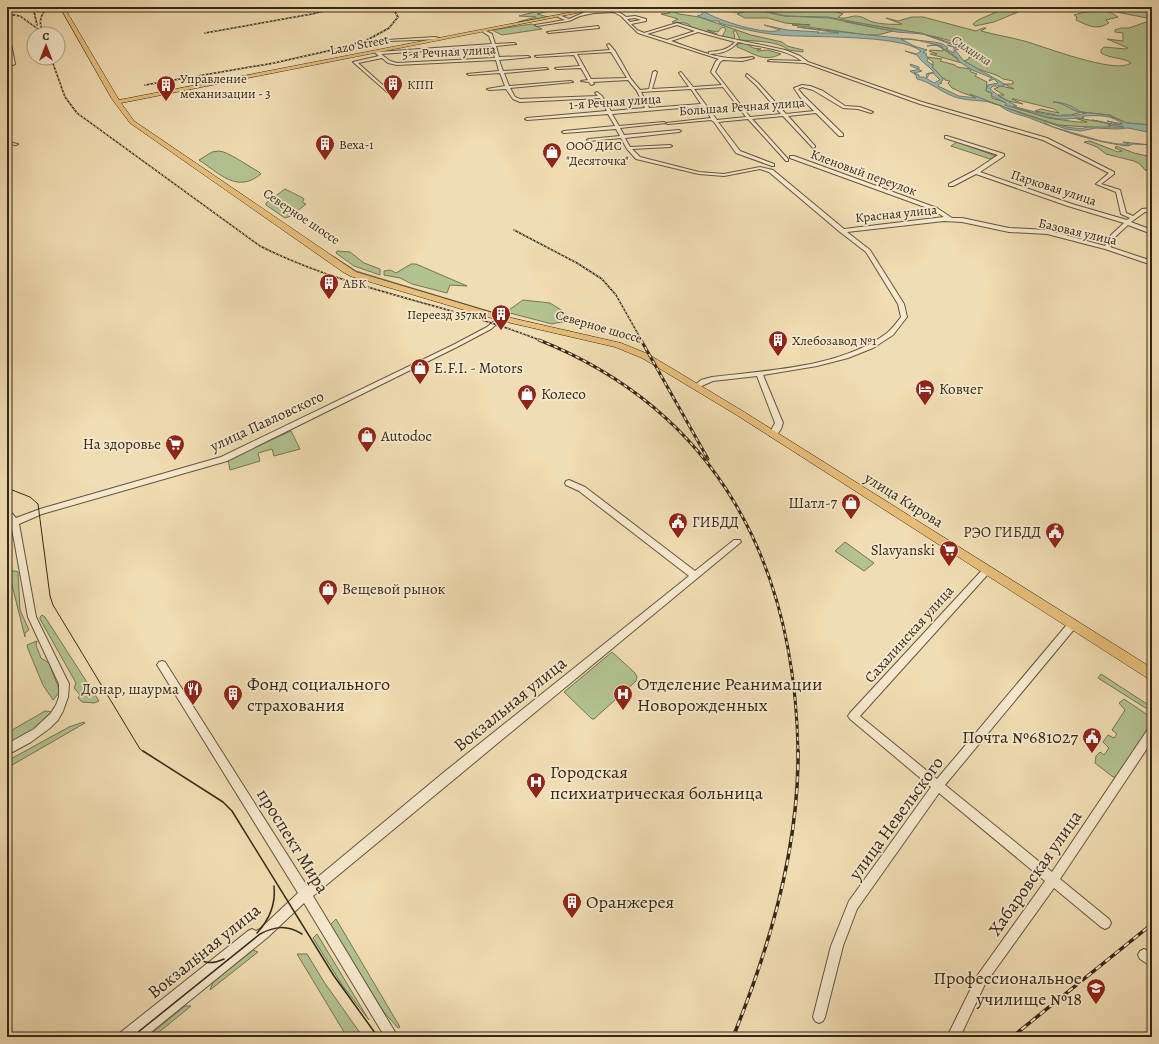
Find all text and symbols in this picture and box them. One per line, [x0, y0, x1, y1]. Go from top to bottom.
north arrow [26, 26, 66, 66]
text: С [43, 29, 50, 44]
street label: Lazo Street [328, 30, 391, 59]
water label: Силинка [948, 31, 995, 70]
street label: 5-я Речная улица [402, 41, 496, 62]
place label: Управление механизации - 3 [180, 70, 271, 102]
building icon: КПП [382, 73, 404, 101]
building icon: Управление механизации - 3 [155, 74, 177, 102]
place label: КПП [407, 76, 434, 93]
street label: 1-я Речная улица [568, 90, 662, 113]
street label: Большая Речная улица [678, 94, 806, 119]
building icon: Веха-1 [314, 133, 336, 161]
place label: Веха-1 [339, 136, 374, 153]
place label: ООО ДИС "Десяточка" [566, 137, 629, 169]
shop icon: ООО ДИС "Десяточка" [541, 141, 563, 169]
street label: Кленовый переулок [808, 145, 919, 200]
street label: Парковая улица [1009, 166, 1099, 209]
street label: Северное шоссе [260, 184, 344, 248]
street label: Красная улица [854, 201, 938, 226]
street label: Базовая улица [1037, 214, 1119, 249]
building icon: АБК [318, 272, 340, 300]
place label: АБК [342, 275, 367, 292]
building icon: Переезд 357км [490, 303, 512, 331]
place label: Переезд 357км [407, 306, 487, 323]
street label: Северное шоссе [554, 306, 644, 347]
building icon: Хлебозавод №1 [767, 329, 789, 357]
place label: Хлебозавод №1 [792, 332, 877, 349]
shop icon: E.F.I. - Motors [409, 357, 431, 385]
place label: E.F.I. - Motors [434, 358, 523, 378]
hotel icon: Ковчег [914, 378, 936, 406]
place label: Ковчег [939, 379, 984, 399]
shop icon: Колесо [516, 383, 538, 411]
place label: Колесо [541, 384, 586, 404]
street label: улица Павловского [206, 386, 327, 457]
shop icon: Autodoc [356, 425, 378, 453]
place label: Autodoc [380, 426, 432, 446]
supermarket icon: На здоровье [164, 433, 186, 461]
place label: На здоровье [83, 434, 161, 454]
street label: улица Кирова [860, 467, 947, 532]
shop icon: Шатл-7 [840, 492, 862, 520]
place label: Шатл-7 [788, 493, 838, 513]
public building icon: ГИБДД [667, 511, 689, 539]
place label: ГИБДД [692, 512, 739, 532]
public building icon: РЭО ГИБДД [1044, 521, 1066, 549]
place label: РЭО ГИБДД [963, 522, 1041, 542]
supermarket icon: Slavyanski [938, 539, 960, 567]
place label: Slavyanski [871, 540, 935, 560]
shop icon: Вещевой рынок [317, 578, 339, 606]
place label: Вещевой рынок [342, 579, 446, 599]
street label: Сахалинская улица [860, 581, 958, 687]
street label: Вокзальная улица [448, 651, 572, 757]
place label: Фонд социального страхования [247, 672, 390, 717]
place label: Отделение Реанимации Новорожденных [637, 672, 823, 717]
restaurant icon: Донар, шаурма [182, 678, 204, 706]
place label: Донар, шаурма [81, 679, 179, 699]
building icon: Фонд социального страхования [222, 683, 244, 711]
hospital icon: Отделение Реанимации Новорожденных [612, 683, 634, 711]
place label: Почта №681027 [962, 725, 1078, 749]
public building icon: Почта №681027 [1081, 726, 1103, 754]
street label: улица Невельского [842, 751, 949, 885]
place label: Городская психиатрическая больница [550, 760, 764, 805]
hospital icon: Городская психиатрическая больница [525, 771, 547, 799]
street label: проспект Мира [251, 784, 335, 899]
street label: Хабаровская улица [983, 805, 1088, 941]
place label: Оранжерея [586, 890, 674, 914]
building icon: Оранжерея [561, 891, 583, 919]
street label: Вокзальная улица [142, 898, 266, 1004]
place label: Профессиональное училище №18 [933, 966, 1082, 1011]
school or university icon: Профессиональное училище №18 [1085, 977, 1107, 1005]

